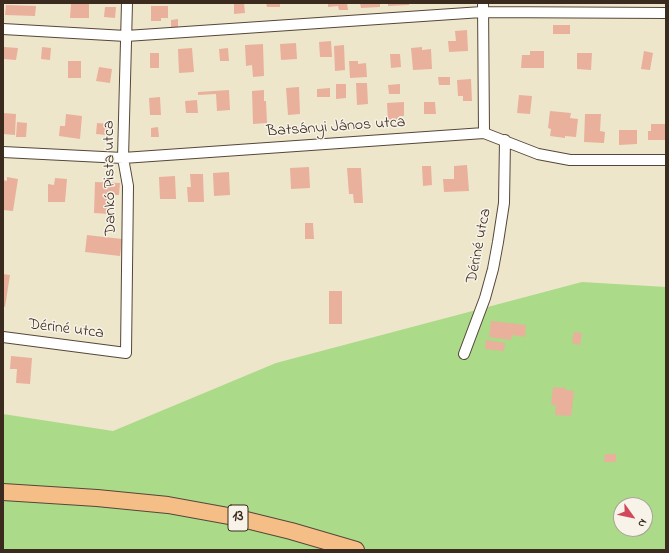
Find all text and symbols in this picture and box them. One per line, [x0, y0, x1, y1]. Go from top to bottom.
street label: Batsányi János utca [266, 114, 406, 142]
street label: Dankó Pista utca [100, 120, 122, 236]
street label: Dériné utca [463, 207, 497, 285]
street label: Dériné utca [27, 316, 105, 344]
north arrow [613, 497, 653, 537]
road number: 13 [228, 505, 248, 531]
text: N [633, 516, 651, 530]

